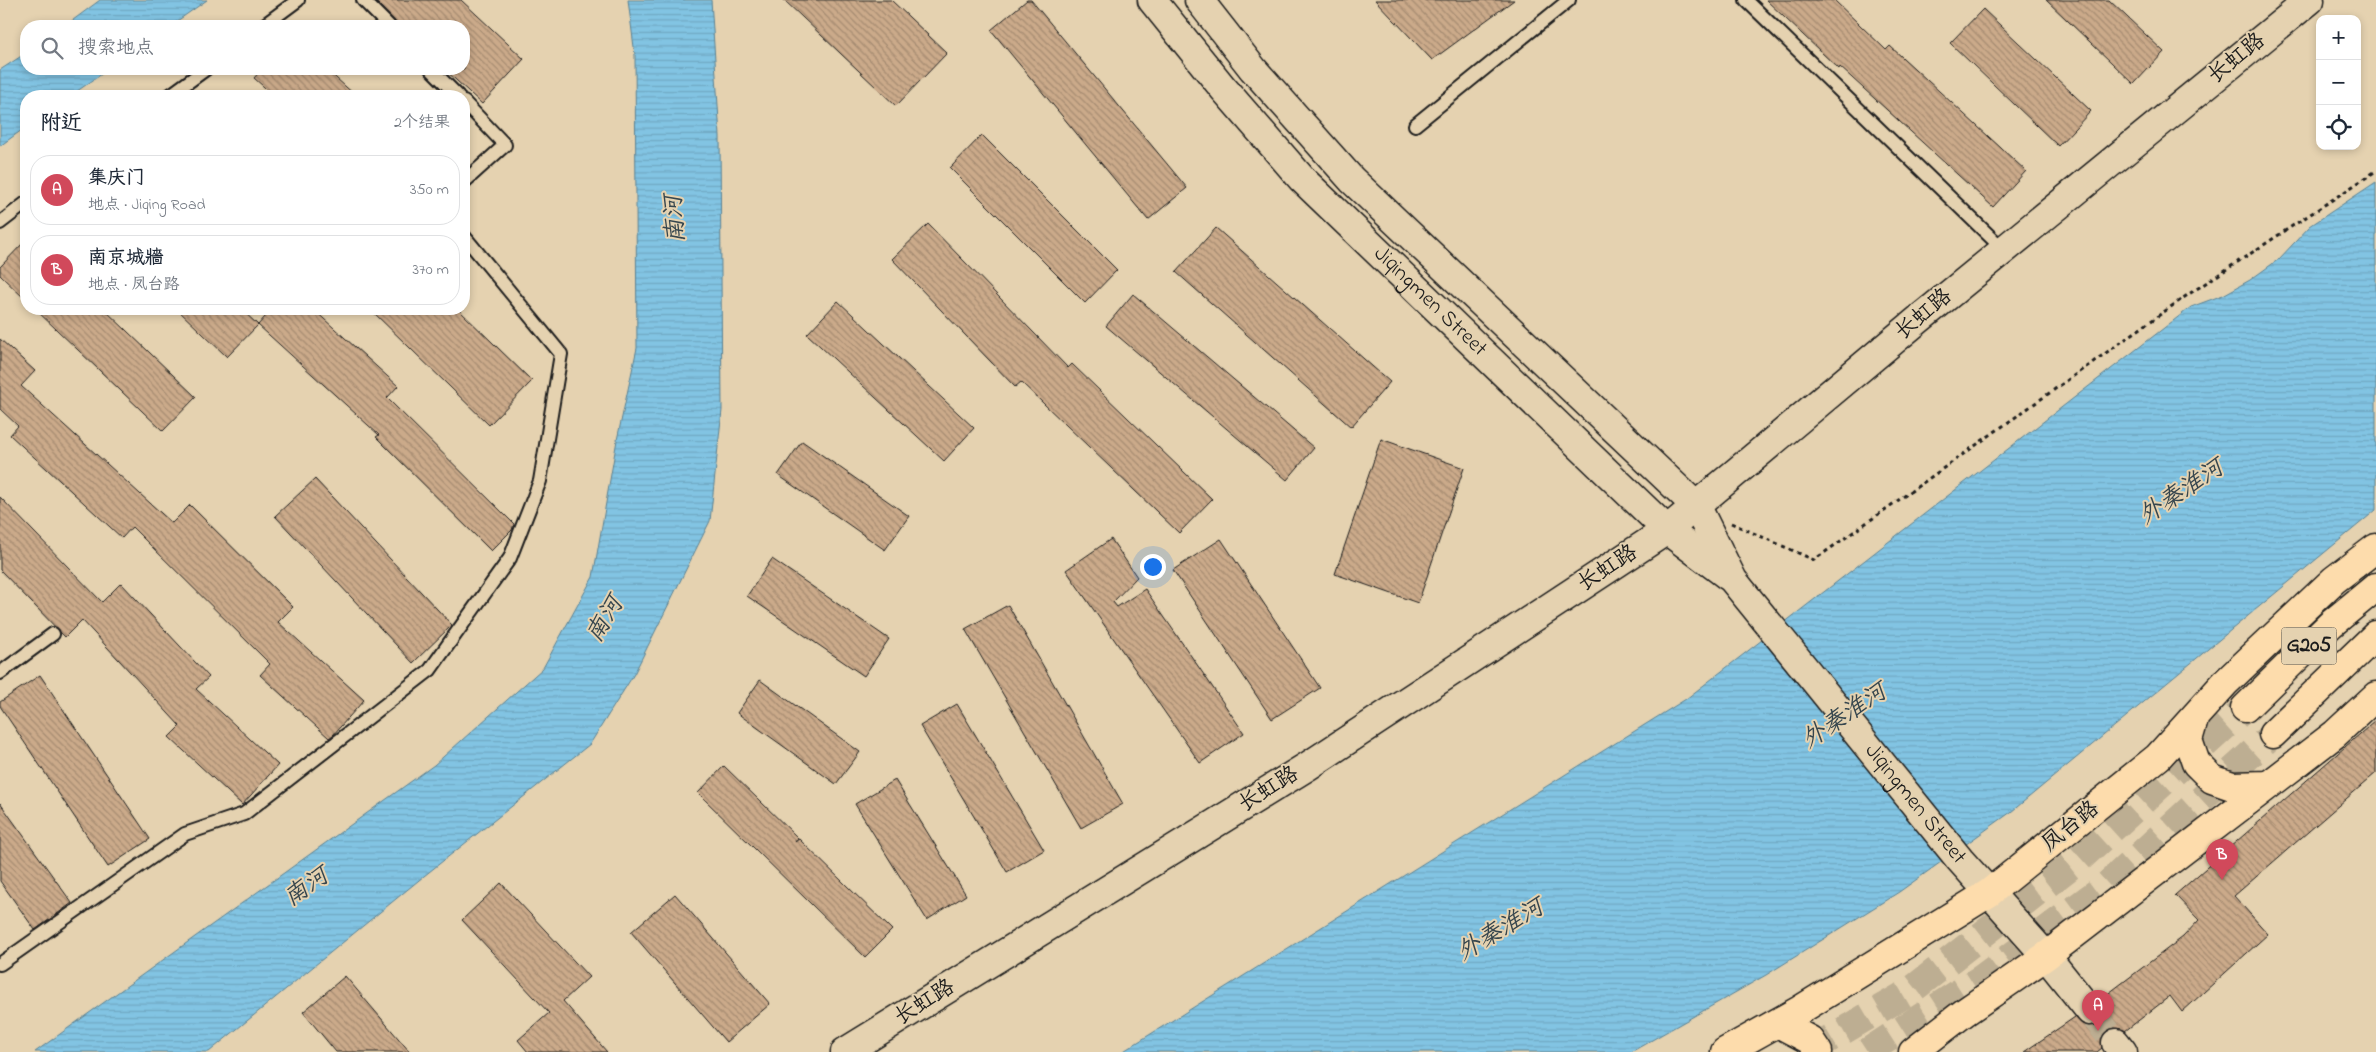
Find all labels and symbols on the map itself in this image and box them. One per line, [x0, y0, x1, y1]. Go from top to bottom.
street label: 长虹路 [2201, 26, 2273, 92]
water label: 南河 [657, 190, 695, 244]
street label: Jiqingmen Street [1366, 239, 1495, 365]
street label: 长虹路 [1888, 282, 1960, 348]
water label: 外秦淮河 [2132, 449, 2235, 534]
street label: 长虹路 [1572, 538, 1644, 600]
your location [1140, 554, 1166, 580]
water label: 南河 [579, 587, 635, 650]
road number: G205 [2282, 627, 2336, 664]
water label: 外秦淮河 [1795, 673, 1898, 758]
street label: Jiqingmen Street [1856, 737, 1974, 872]
street label: 长虹路 [1233, 759, 1305, 821]
street label: 凤台路 [2035, 794, 2107, 860]
pin: B [2206, 839, 2238, 880]
water label: 南河 [277, 858, 340, 916]
water label: 外秦淮河 [1451, 889, 1555, 971]
street label: 长虹路 [889, 972, 961, 1034]
pin: A [2082, 990, 2114, 1031]

